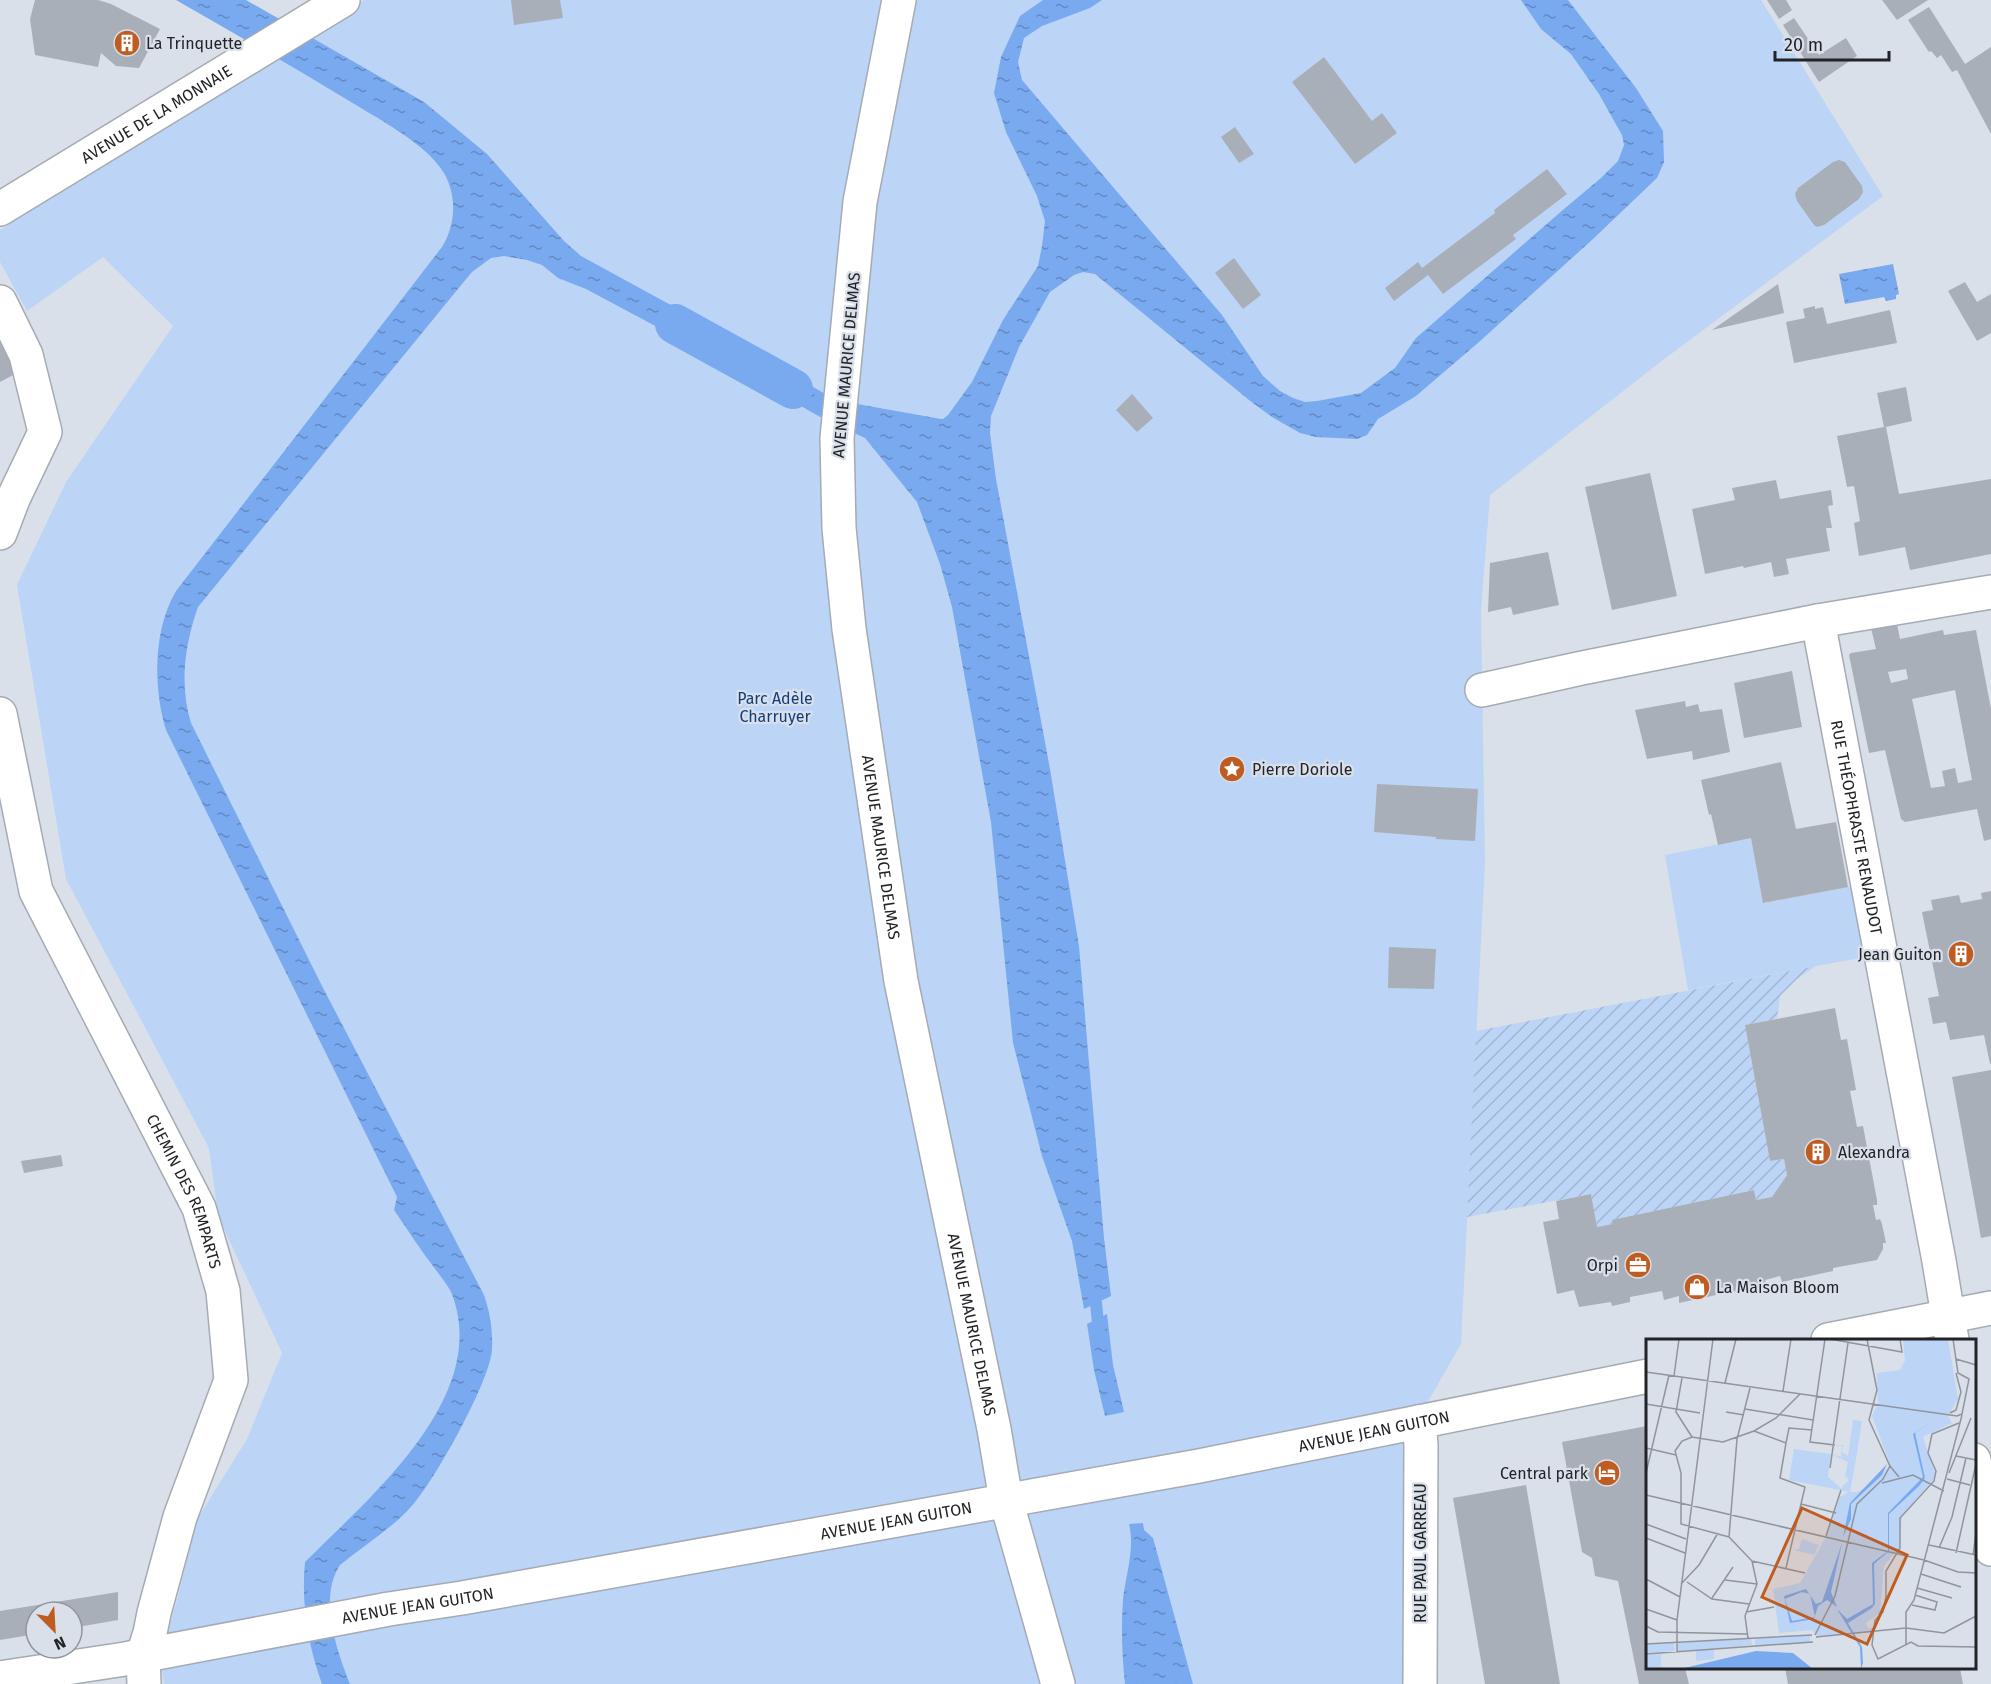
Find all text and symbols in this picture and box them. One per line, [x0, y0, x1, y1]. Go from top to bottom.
scale bar [1775, 24, 1889, 62]
building icon: La Trinquette [112, 28, 142, 58]
place label: La Trinquette [146, 34, 242, 53]
text: 20 m [1784, 34, 1823, 56]
street label: AVENUE DE LA MONNAIE [78, 61, 235, 167]
street label: AVENUE MAURICE DELMAS [829, 271, 864, 458]
park label: Parc Adèle Charruyer [737, 689, 813, 726]
street label: RUE THÉOPHRASTE RENAUDOT [1827, 719, 1886, 937]
street label: AVENUE MAURICE DELMAS [858, 754, 904, 941]
place icon: Pierre Doriole [1217, 754, 1247, 784]
place label: Pierre Doriole [1252, 760, 1352, 779]
building icon: Jean Guiton [1946, 939, 1976, 969]
place label: Jean Guiton [1858, 945, 1942, 964]
street label: CHEMIN DES REMPARTS [142, 1111, 225, 1271]
building icon: Alexandra [1803, 1137, 1833, 1167]
place label: Alexandra [1838, 1143, 1910, 1162]
street label: AVENUE MAURICE DELMAS [944, 1232, 1000, 1418]
office icon: Orpi [1623, 1250, 1653, 1280]
place label: Orpi [1587, 1256, 1618, 1275]
shop icon: La Maison Bloom [1682, 1272, 1712, 1302]
place label: La Maison Bloom [1716, 1278, 1840, 1297]
inset map [1646, 1339, 1976, 1669]
street label: AVENUE JEAN GUITON [1297, 1407, 1451, 1456]
hotel icon: Central park [1592, 1458, 1622, 1488]
place label: Central park [1500, 1464, 1589, 1483]
street label: RUE PAUL GARREAU [1411, 1483, 1430, 1623]
street label: AVENUE JEAN GUITON [819, 1498, 974, 1544]
street label: AVENUE JEAN GUITON [340, 1584, 495, 1628]
north arrow [24, 1600, 84, 1660]
text: N [51, 1632, 69, 1654]

